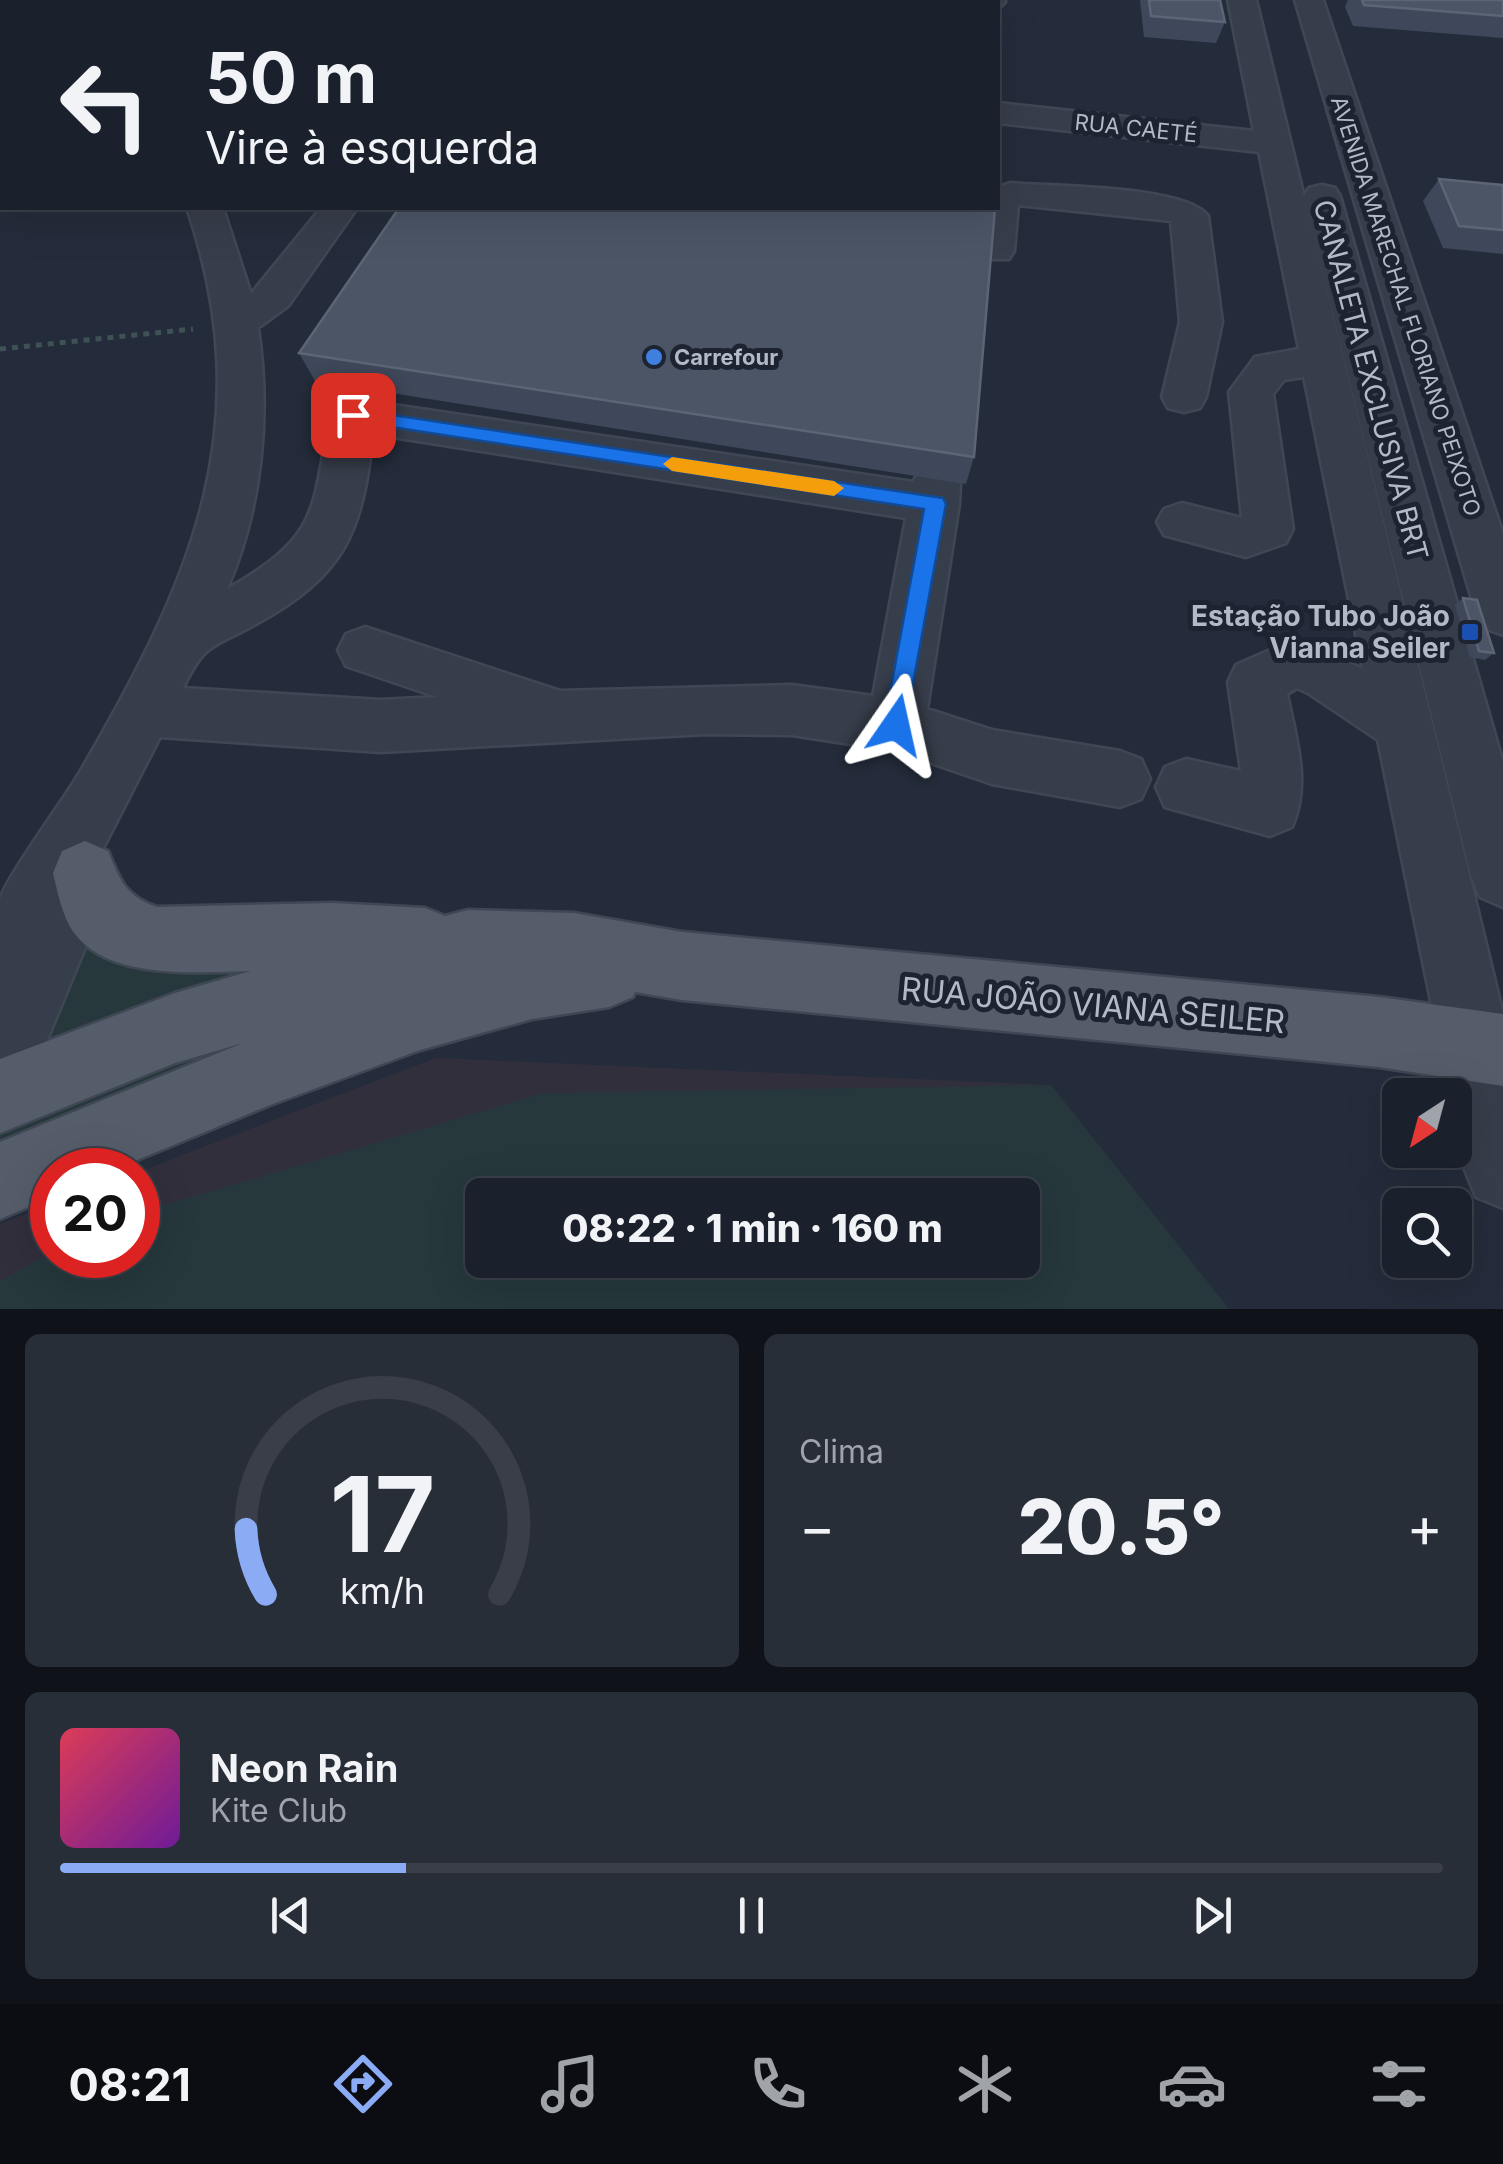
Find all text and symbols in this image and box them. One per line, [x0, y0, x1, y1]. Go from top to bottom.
text: 50 m [205, 35, 377, 120]
icon: left [40, 40, 170, 170]
street label: AVENIDA MARECHAL FLORIANO PEIXOTO [1326, 93, 1486, 519]
street label: RUA CAETÉ [1074, 109, 1198, 147]
text: Vire à esquerda [205, 120, 539, 175]
street label: CANALETA EXCLUSIVA BRT [1306, 196, 1436, 564]
place label: Carrefour [674, 344, 778, 370]
marker: Carrefour [643, 346, 665, 368]
pin [311, 373, 396, 458]
icon: arrive [326, 388, 381, 443]
place label: Estação Tubo João Vianna Seiler [1191, 599, 1450, 665]
marker: Estação Tubo João Vianna Seiler [1459, 621, 1481, 643]
position arrow [844, 673, 948, 777]
street label: RUA JOÃO VIANA SEILER [899, 969, 1287, 1041]
north arrow [1382, 1078, 1472, 1168]
map controls [1382, 1078, 1472, 1278]
speed limit sign: 20 [30, 1148, 160, 1278]
button: search [1382, 1188, 1472, 1278]
text: 08:22 · 1 min · 160 m [562, 1205, 943, 1251]
text: Clima [799, 1432, 884, 1471]
text: 17 [329, 1451, 435, 1577]
text: 20.5° [1018, 1481, 1224, 1572]
text: − [799, 1494, 835, 1560]
text: + [1407, 1494, 1443, 1560]
text: km/h [340, 1569, 424, 1613]
text: Neon Rain [210, 1745, 398, 1791]
text: Kite Club [210, 1791, 347, 1830]
icon: previous [263, 1888, 318, 1943]
icon: pause [724, 1888, 779, 1943]
icon: next [1185, 1888, 1240, 1943]
icon: directions [328, 2049, 398, 2119]
icon: music [535, 2049, 605, 2119]
icon: phone [743, 2049, 813, 2119]
icon: climate [950, 2049, 1020, 2119]
icon: car [1157, 2049, 1227, 2119]
icon: filters [1364, 2049, 1434, 2119]
text: 08:21 [69, 2057, 191, 2112]

